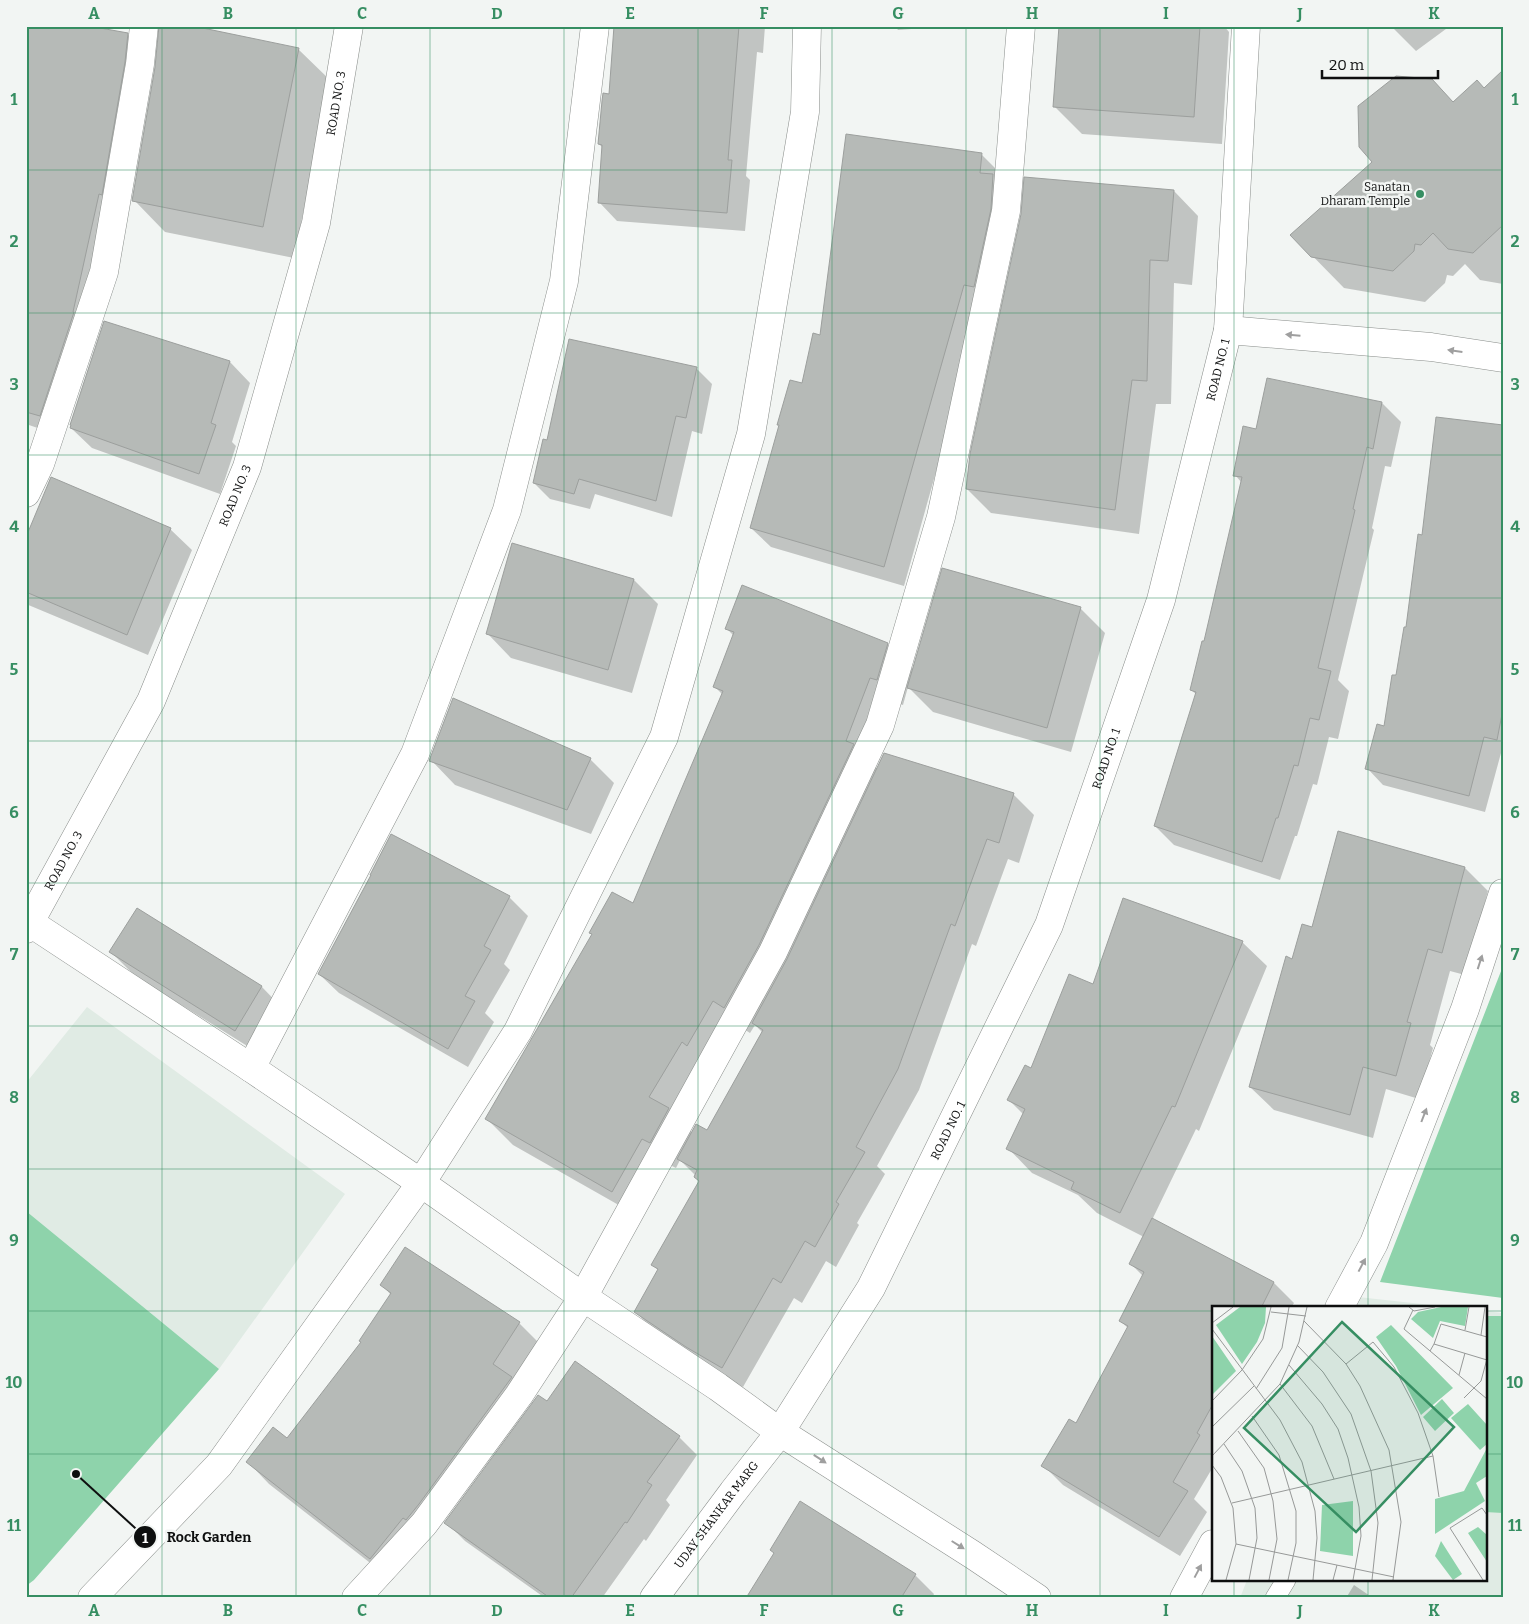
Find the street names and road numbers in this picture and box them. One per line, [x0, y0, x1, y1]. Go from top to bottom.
street label: ROAD NO. 3 [324, 70, 348, 137]
street label: ROAD NO. 1 [1204, 337, 1233, 402]
street label: ROAD NO. 3 [216, 463, 254, 528]
street label: ROAD NO. 1 [1089, 726, 1123, 791]
street label: ROAD NO. 3 [42, 828, 85, 893]
street label: ROAD NO. 1 [928, 1099, 968, 1162]
street label: UDAY SHANKAR MARG [672, 1458, 761, 1571]

